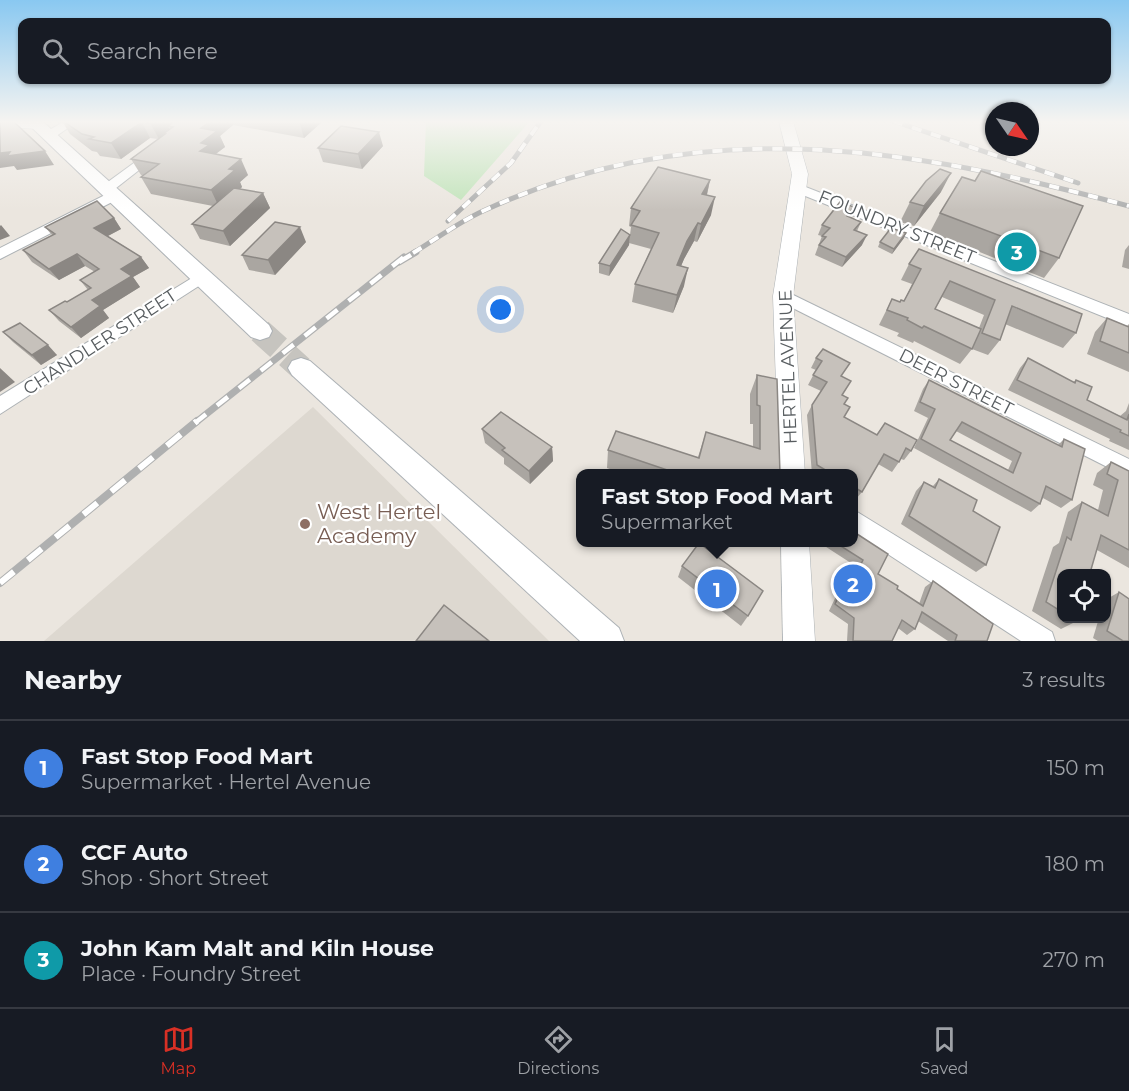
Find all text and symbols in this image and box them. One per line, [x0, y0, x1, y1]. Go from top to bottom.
search box [18, 18, 1111, 84]
icon: search [39, 35, 72, 68]
text: Search here [87, 38, 218, 65]
north arrow [985, 102, 1039, 156]
street label: FOUNDRY STREET [815, 185, 979, 269]
pin: 3 [998, 230, 1036, 274]
street label: CHANDLER STREET [19, 284, 182, 400]
street label: HERTEL AVENUE [774, 289, 802, 445]
your location [486, 295, 515, 324]
street label: DEER STREET [895, 344, 1017, 421]
popup [576, 469, 858, 547]
text: Fast Stop Food Mart [601, 483, 833, 510]
place label: West Hertel Academy [317, 499, 441, 548]
text: Supermarket [601, 510, 733, 534]
marker: West Hertel Academy [298, 517, 312, 531]
pin: 2 [834, 562, 872, 606]
pin: 1 [698, 566, 736, 612]
map controls [1057, 569, 1111, 623]
button: locate [1057, 569, 1111, 623]
text: Nearby [24, 664, 121, 696]
text: 3 results [1022, 668, 1105, 692]
text: Fast Stop Food Mart [81, 743, 313, 770]
text: 1 [40, 756, 47, 780]
text: 150 m [1047, 756, 1105, 780]
text: Supermarket · Hertel Avenue [81, 770, 371, 794]
text: CCF Auto [81, 839, 188, 866]
text: 2 [38, 852, 49, 876]
text: 180 m [1045, 852, 1105, 876]
text: Shop · Short Street [81, 866, 269, 890]
text: John Kam Malt and Kiln House [81, 935, 434, 962]
text: 3 [38, 948, 49, 972]
text: 270 m [1043, 948, 1105, 972]
text: Place · Foundry Street [81, 962, 301, 986]
tab: Map [161, 1023, 196, 1078]
tab: Directions [517, 1023, 599, 1078]
tab: Saved [920, 1023, 968, 1078]

